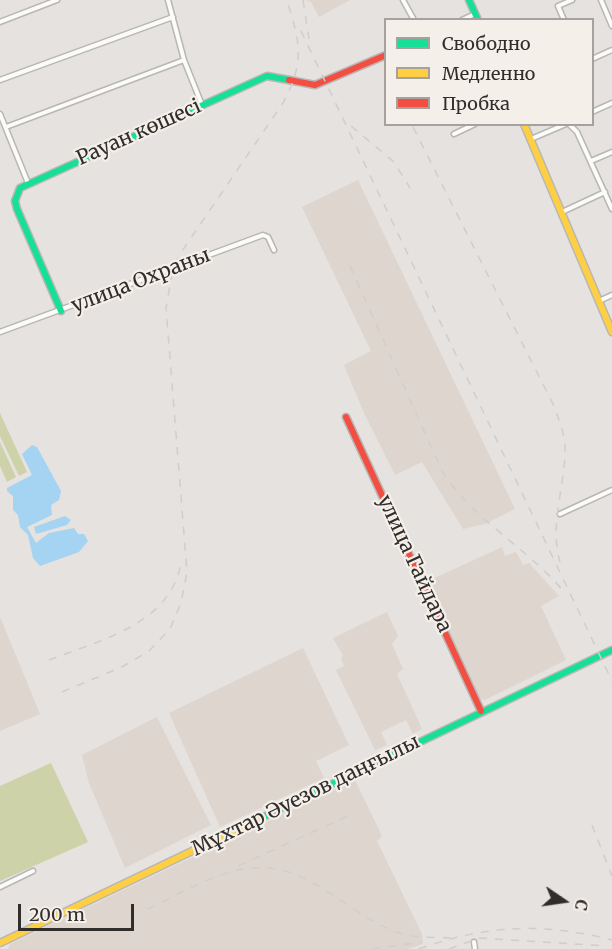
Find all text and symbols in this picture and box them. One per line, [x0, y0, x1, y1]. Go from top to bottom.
legend [384, 18, 594, 126]
text: Свободно [442, 32, 530, 55]
text: Медленно [442, 62, 535, 85]
text: Пробка [442, 92, 510, 115]
street label: Рауан көшесі [73, 95, 205, 171]
street label: улица Охраны [68, 244, 214, 318]
street label: улица Гайдара [372, 492, 456, 636]
street label: Мұхтар Әуезов даңғылы [188, 730, 424, 862]
north arrow [534, 871, 594, 931]
scale bar [21, 892, 136, 930]
text: С [571, 898, 592, 912]
text: 200 m [29, 903, 85, 926]

